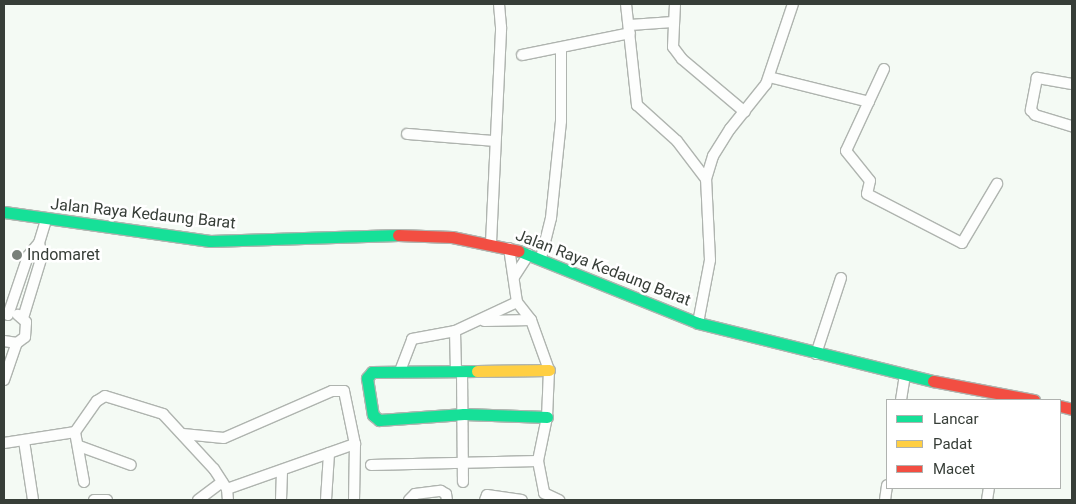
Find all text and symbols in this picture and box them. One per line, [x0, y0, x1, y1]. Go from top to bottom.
street label: Jalan Raya Kedaung Barat [50, 195, 236, 233]
street label: Jalan Raya Kedaung Barat [513, 226, 693, 310]
place label: Indomaret [27, 245, 100, 265]
marker: Indomaret [11, 249, 23, 261]
legend [886, 399, 1061, 489]
text: Lancar [933, 410, 979, 428]
text: Padat [933, 435, 972, 453]
text: Macet [933, 460, 975, 478]

